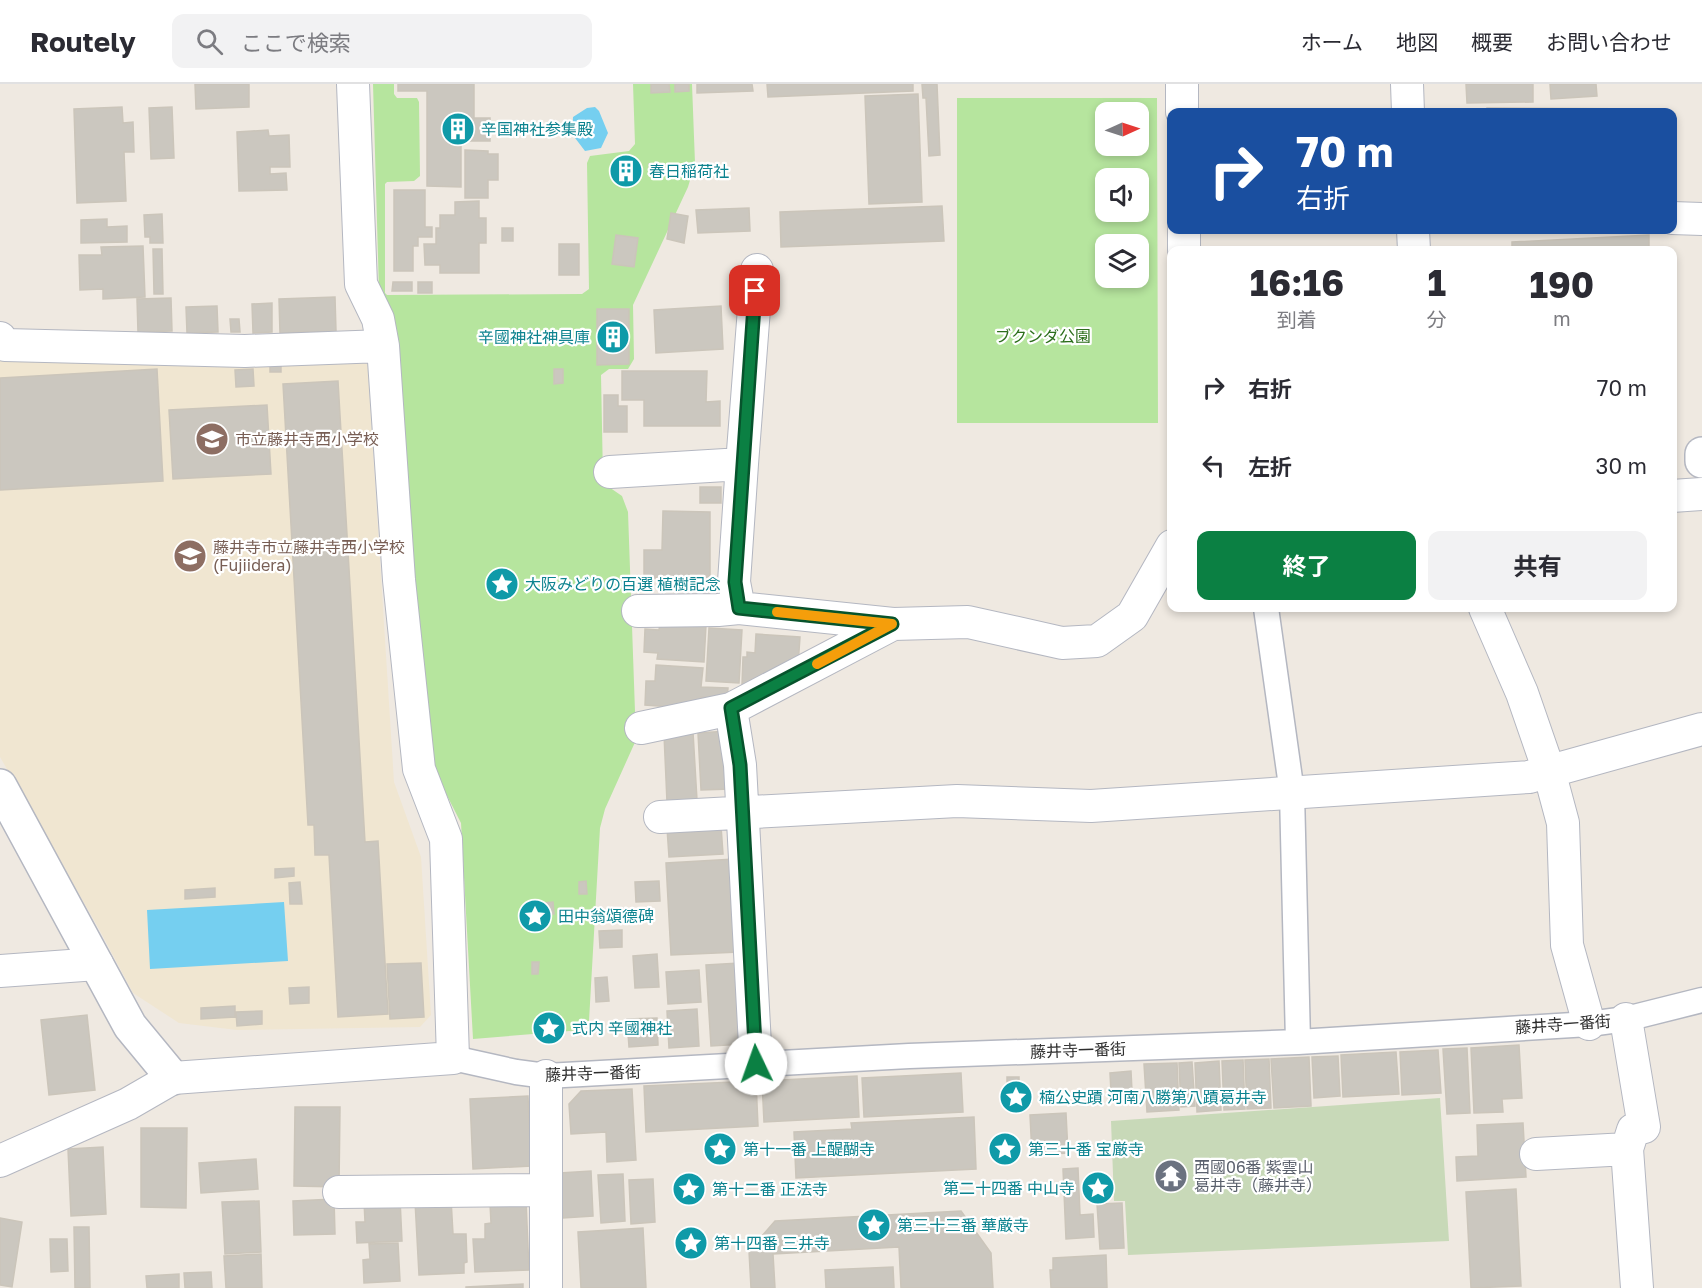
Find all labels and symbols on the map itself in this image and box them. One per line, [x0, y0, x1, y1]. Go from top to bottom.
north arrow [1095, 102, 1149, 156]
building icon: 辛国神社参集殿 [440, 111, 476, 147]
place label: 辛国神社参集殿 [481, 119, 593, 139]
building icon: 春日稲荷社 [608, 153, 644, 189]
place label: 春日稲荷社 [649, 161, 729, 181]
pin [729, 265, 780, 316]
building icon: 辛國神社神具庫 [595, 319, 631, 355]
park label: ブクンダ公園 [995, 326, 1091, 346]
place label: 辛國神社神具庫 [478, 327, 590, 347]
school or university icon: 市立藤井寺西小学校 [194, 421, 230, 457]
place label: 市立藤井寺西小学校 [235, 429, 379, 449]
place label: 藤井寺市立藤井寺西小学校 (Fujiidera) [213, 537, 405, 575]
school or university icon: 藤井寺市立藤井寺西小学校 (Fujiidera) [172, 538, 208, 574]
place icon: 大阪みどりの百選 植樹記念 [484, 566, 520, 602]
place label: 大阪みどりの百選 植樹記念 [525, 574, 721, 594]
place icon: 田中翁頌德碑 [517, 898, 553, 934]
place label: 田中翁頌德碑 [558, 906, 654, 926]
place icon: 式内 辛國神社 [531, 1010, 567, 1046]
street label: 藤井寺一番街 [1514, 1011, 1612, 1037]
place label: 式内 辛國神社 [572, 1018, 672, 1038]
position arrow [724, 1032, 788, 1096]
street label: 藤井寺一番街 [1030, 1038, 1126, 1062]
street label: 藤井寺一番街 [545, 1061, 641, 1085]
place icon: 楠公史蹟 河南八勝第八蹟葛井寺 [998, 1079, 1034, 1115]
place label: 楠公史蹟 河南八勝第八蹟葛井寺 [1039, 1087, 1267, 1107]
place icon: 第十一番 上醍醐寺 [702, 1131, 738, 1167]
place icon: 第三十番 宝厳寺 [987, 1131, 1023, 1167]
place label: 第十一番 上醍醐寺 [743, 1139, 875, 1159]
place label: 第三十番 宝厳寺 [1028, 1139, 1144, 1159]
place label: 西國06番 紫雲山 葛井寺（藤井寺） [1194, 1157, 1322, 1195]
temple icon: 西國06番 紫雲山 葛井寺（藤井寺） [1153, 1158, 1189, 1194]
place icon: 第二十四番 中山寺 [1080, 1170, 1116, 1206]
place icon: 第十二番 正法寺 [671, 1171, 707, 1207]
place label: 第二十四番 中山寺 [943, 1178, 1075, 1198]
place label: 第十二番 正法寺 [712, 1179, 828, 1199]
place icon: 第三十三番 華厳寺 [856, 1207, 892, 1243]
place label: 第三十三番 華厳寺 [897, 1215, 1029, 1235]
place icon: 第十四番 三井寺 [673, 1225, 709, 1261]
place label: 第十四番 三井寺 [714, 1233, 830, 1253]

